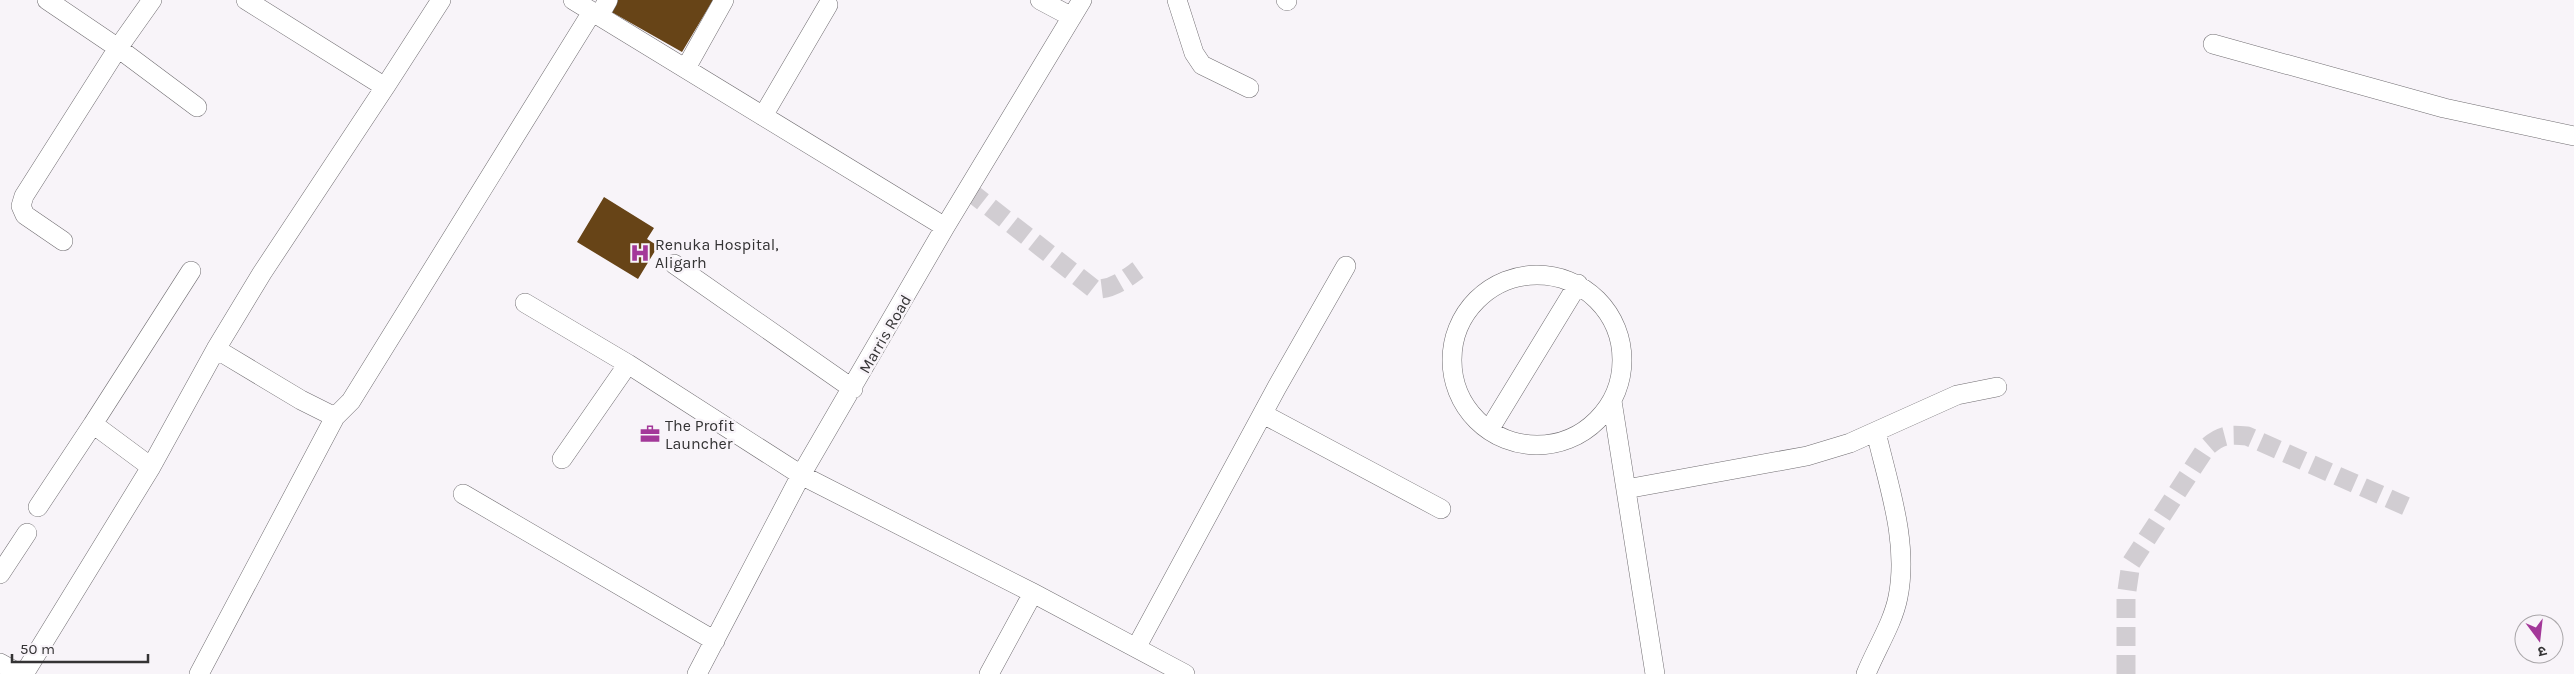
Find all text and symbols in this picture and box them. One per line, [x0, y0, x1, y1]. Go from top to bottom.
place label: Renuka Hospital, Aligarh [655, 235, 779, 272]
hospital icon: Renuka Hospital, Aligarh [629, 242, 651, 264]
street label: Marris Road [855, 291, 915, 377]
place label: The Profit Launcher [665, 416, 734, 453]
office icon: The Profit Launcher [639, 423, 661, 445]
north arrow [2514, 614, 2564, 664]
scale bar [12, 632, 149, 664]
text: 50 m [20, 640, 55, 658]
text: उ [2535, 642, 2548, 661]

